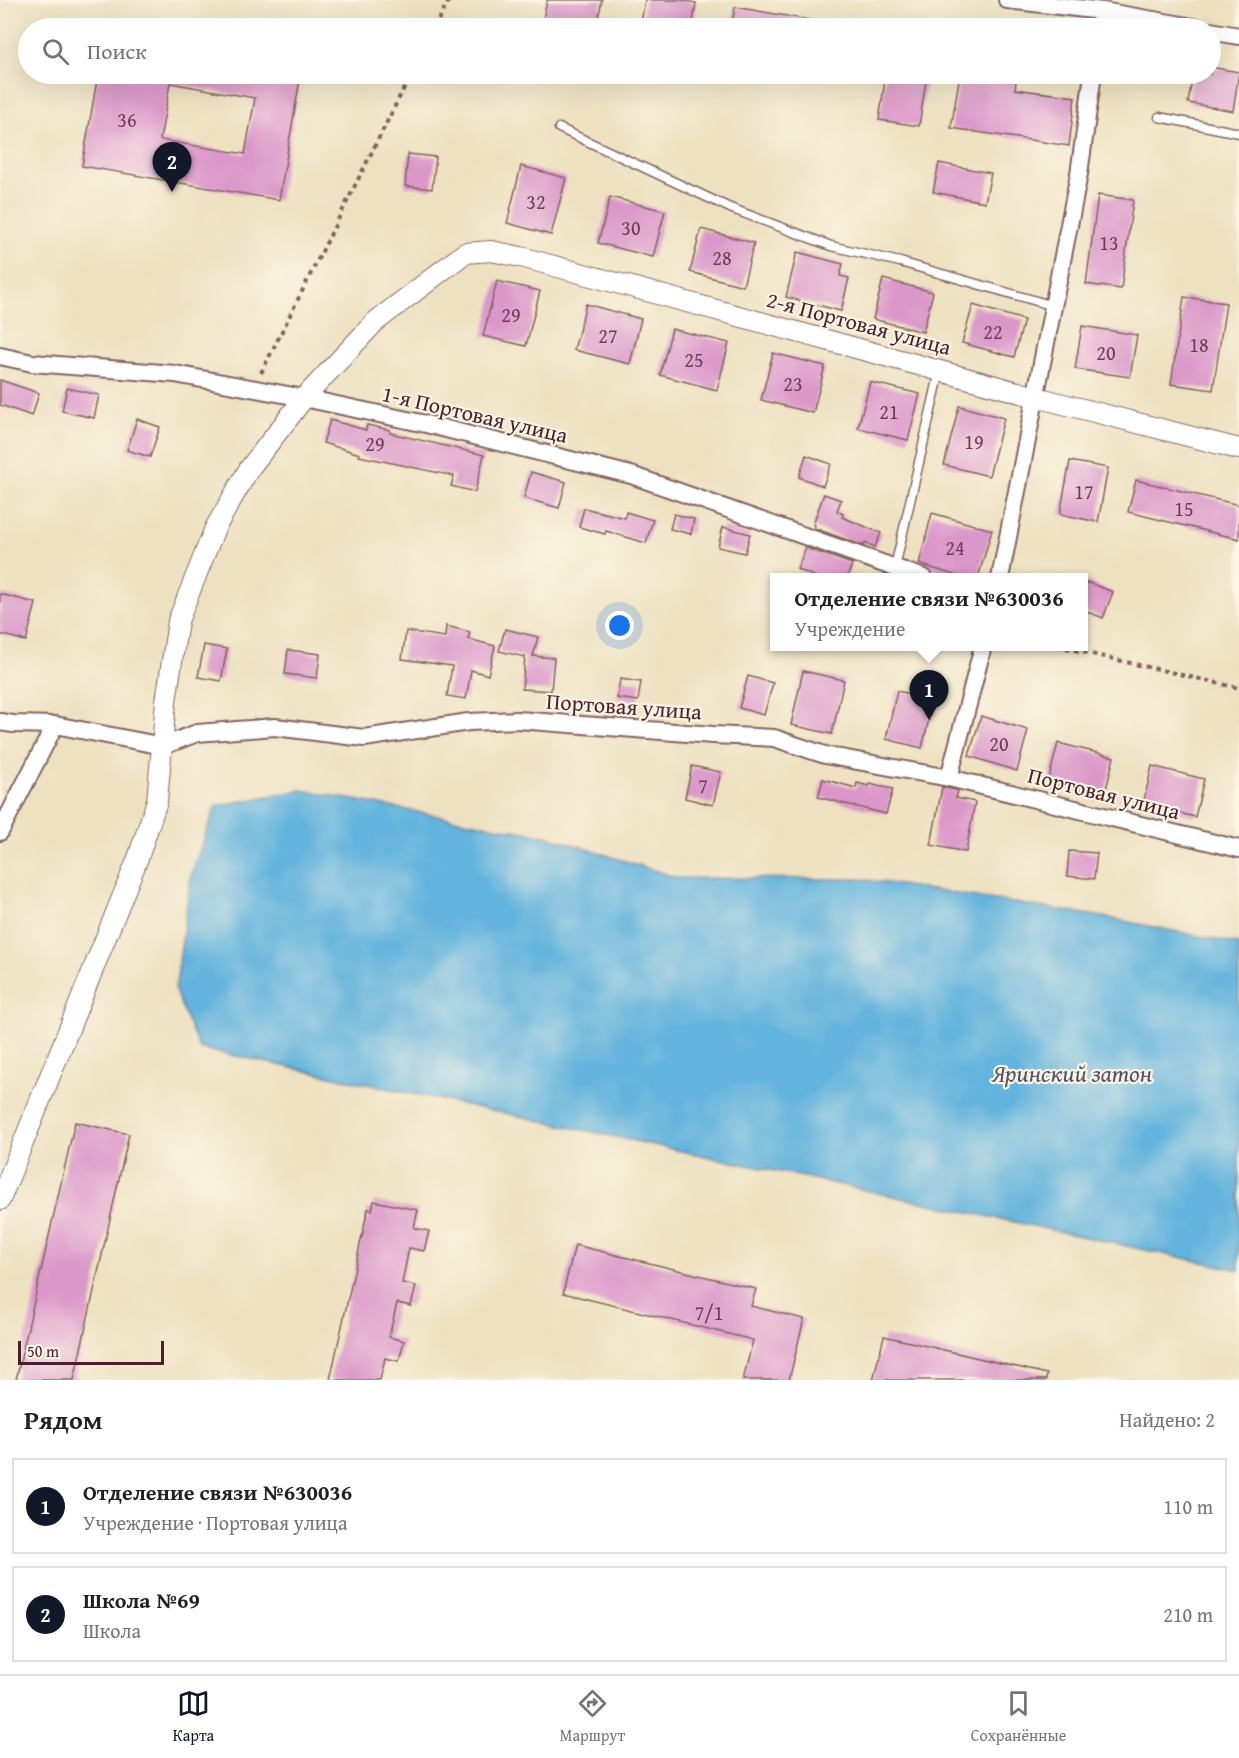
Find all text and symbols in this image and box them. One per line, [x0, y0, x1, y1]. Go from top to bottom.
search box [18, 18, 1221, 84]
icon: search [39, 35, 72, 68]
text: Поиск [87, 35, 147, 67]
house number: 36 [117, 105, 137, 134]
pin: 2 [152, 142, 192, 192]
house number: 32 [526, 187, 546, 216]
house number: 30 [621, 213, 641, 242]
house number: 13 [1099, 228, 1119, 257]
house number: 28 [712, 243, 732, 272]
street label: 2-я Портовая улица [763, 283, 955, 363]
house number: 29 [501, 300, 521, 329]
house number: 22 [983, 317, 1003, 346]
house number: 27 [598, 321, 618, 350]
house number: 18 [1189, 330, 1209, 359]
house number: 20 [1096, 338, 1116, 367]
house number: 25 [684, 345, 704, 374]
house number: 23 [783, 369, 803, 398]
street label: 1-я Портовая улица [379, 377, 572, 451]
house number: 21 [879, 397, 899, 426]
house number: 19 [964, 427, 984, 456]
house number: 29 [365, 429, 385, 458]
house number: 17 [1074, 477, 1094, 506]
house number: 15 [1174, 494, 1194, 523]
house number: 24 [945, 533, 965, 562]
popup [770, 573, 1088, 651]
text: Отделение связи №630036 [794, 582, 1064, 614]
your location [605, 611, 634, 640]
text: Учреждение [794, 614, 905, 643]
pin: 1 [910, 670, 948, 720]
street label: Портовая улица [545, 685, 703, 727]
house number: 20 [989, 729, 1009, 758]
street label: Портовая улица [1025, 759, 1184, 827]
house number: 7 [698, 771, 708, 800]
water label: Яринский затон [991, 1056, 1152, 1091]
house number: 7/1 [695, 1298, 723, 1327]
scale bar [18, 1338, 164, 1366]
text: 50 m [27, 1339, 59, 1363]
text: Рядом [24, 1400, 102, 1439]
text: Найдено: 2 [1119, 1405, 1215, 1434]
text: Отделение связи №630036 [83, 1476, 352, 1508]
text: 1 [40, 1492, 51, 1521]
text: 110 m [1163, 1492, 1213, 1521]
text: Учреждение · Портовая улица [83, 1508, 348, 1537]
text: Школа №69 [83, 1584, 200, 1616]
text: 2 [40, 1600, 51, 1629]
text: 210 m [1163, 1600, 1213, 1629]
text: Школа [83, 1616, 141, 1645]
tab: Карта [173, 1687, 214, 1747]
tab: Маршрут [560, 1687, 625, 1747]
tab: Сохранённые [971, 1687, 1066, 1747]

